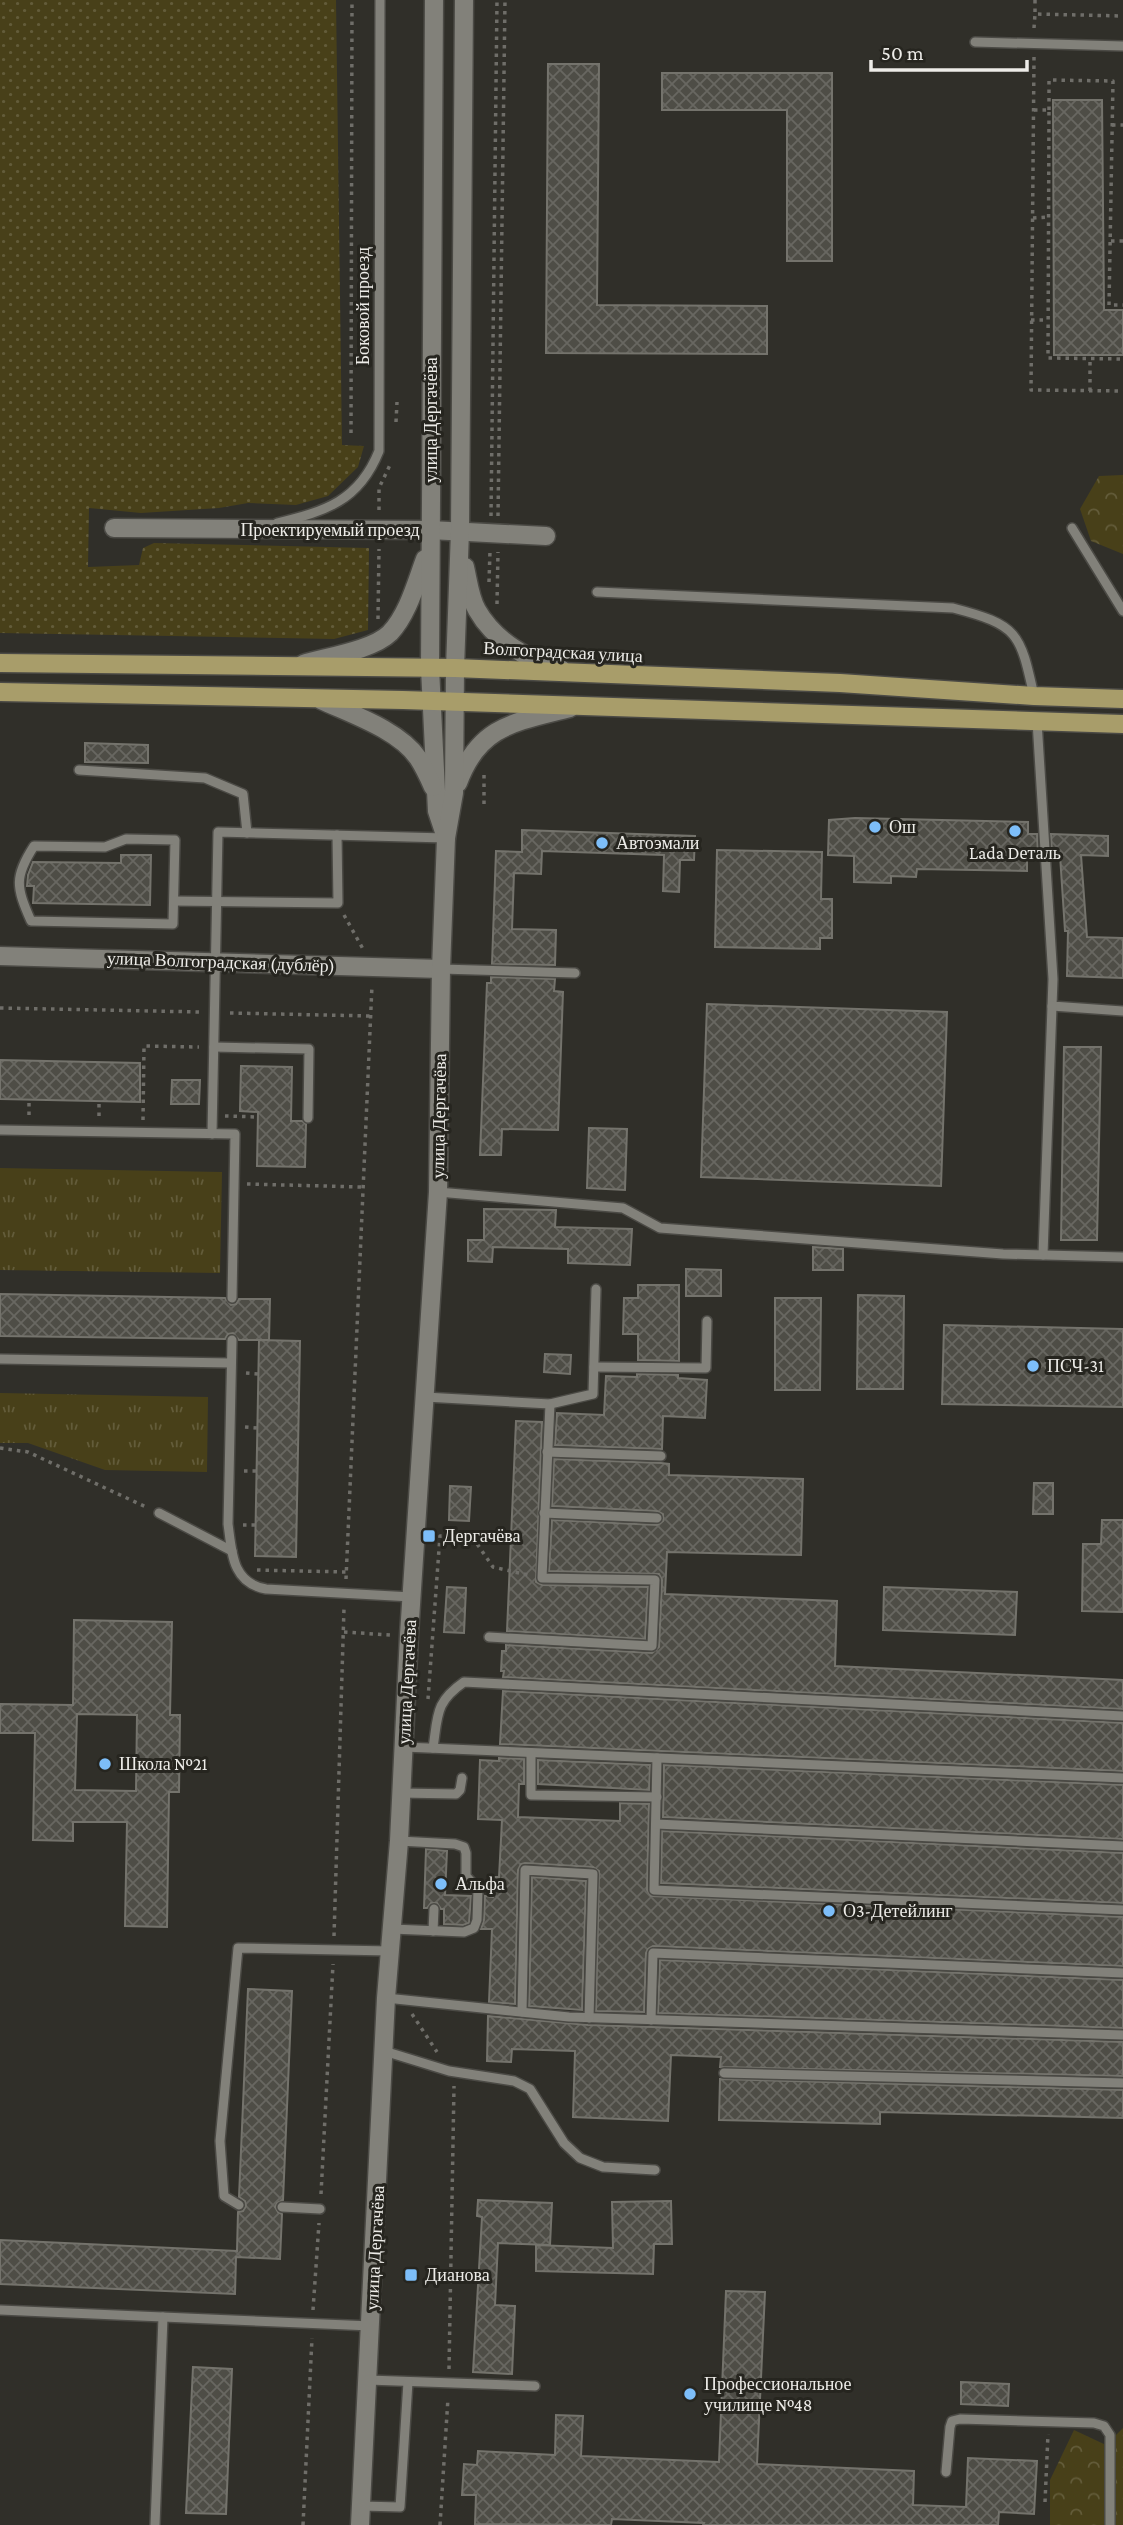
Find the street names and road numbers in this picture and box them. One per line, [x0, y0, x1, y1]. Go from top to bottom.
street label: Боковой проезд [353, 247, 373, 365]
street label: улица Дергачёва [421, 357, 441, 483]
street label: Проектируемый проезд [240, 520, 420, 540]
street label: Волгоградская улица [483, 638, 643, 666]
street label: улица Волгоградская (дублёр) [106, 948, 335, 977]
street label: улица Дергачёва [428, 1053, 450, 1179]
street label: улица Дергачёва [394, 1619, 420, 1745]
street label: улица Дергачёва [362, 2185, 388, 2311]

